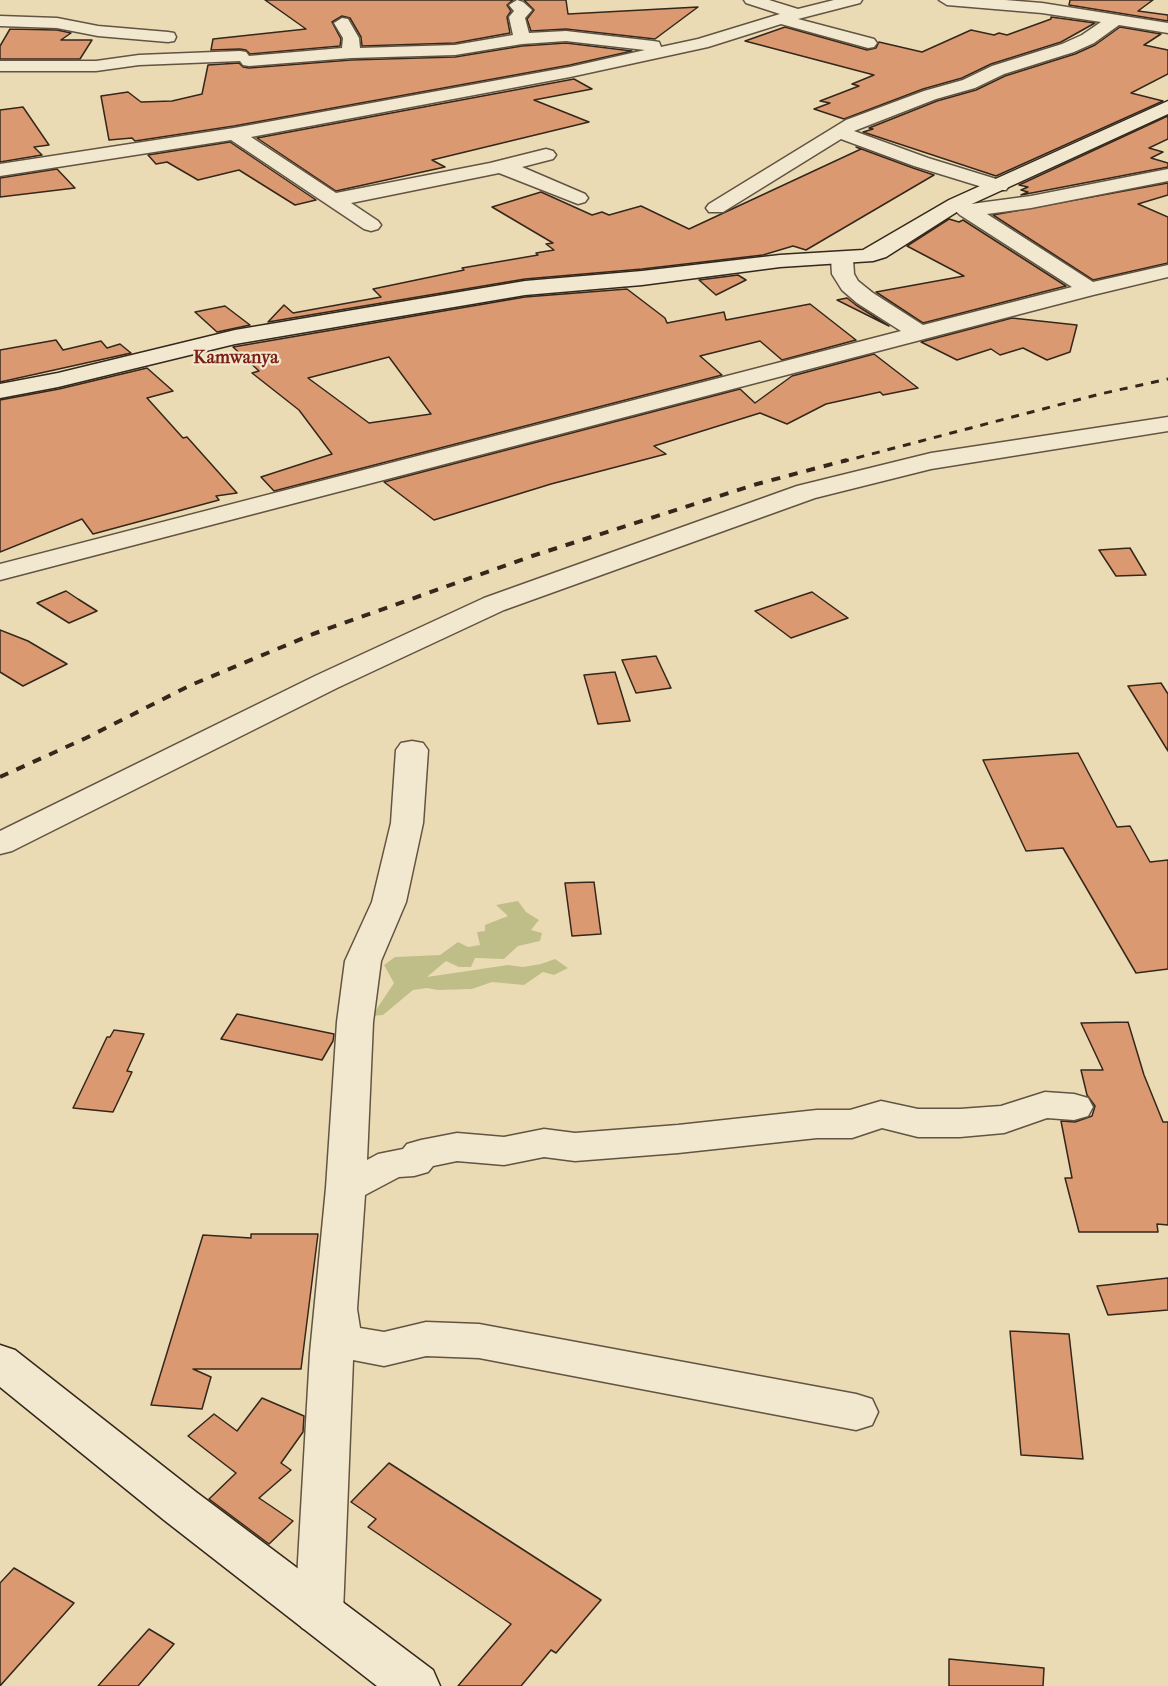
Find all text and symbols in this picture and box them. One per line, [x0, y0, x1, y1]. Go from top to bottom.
district label: Kamwanya [193, 348, 279, 370]

